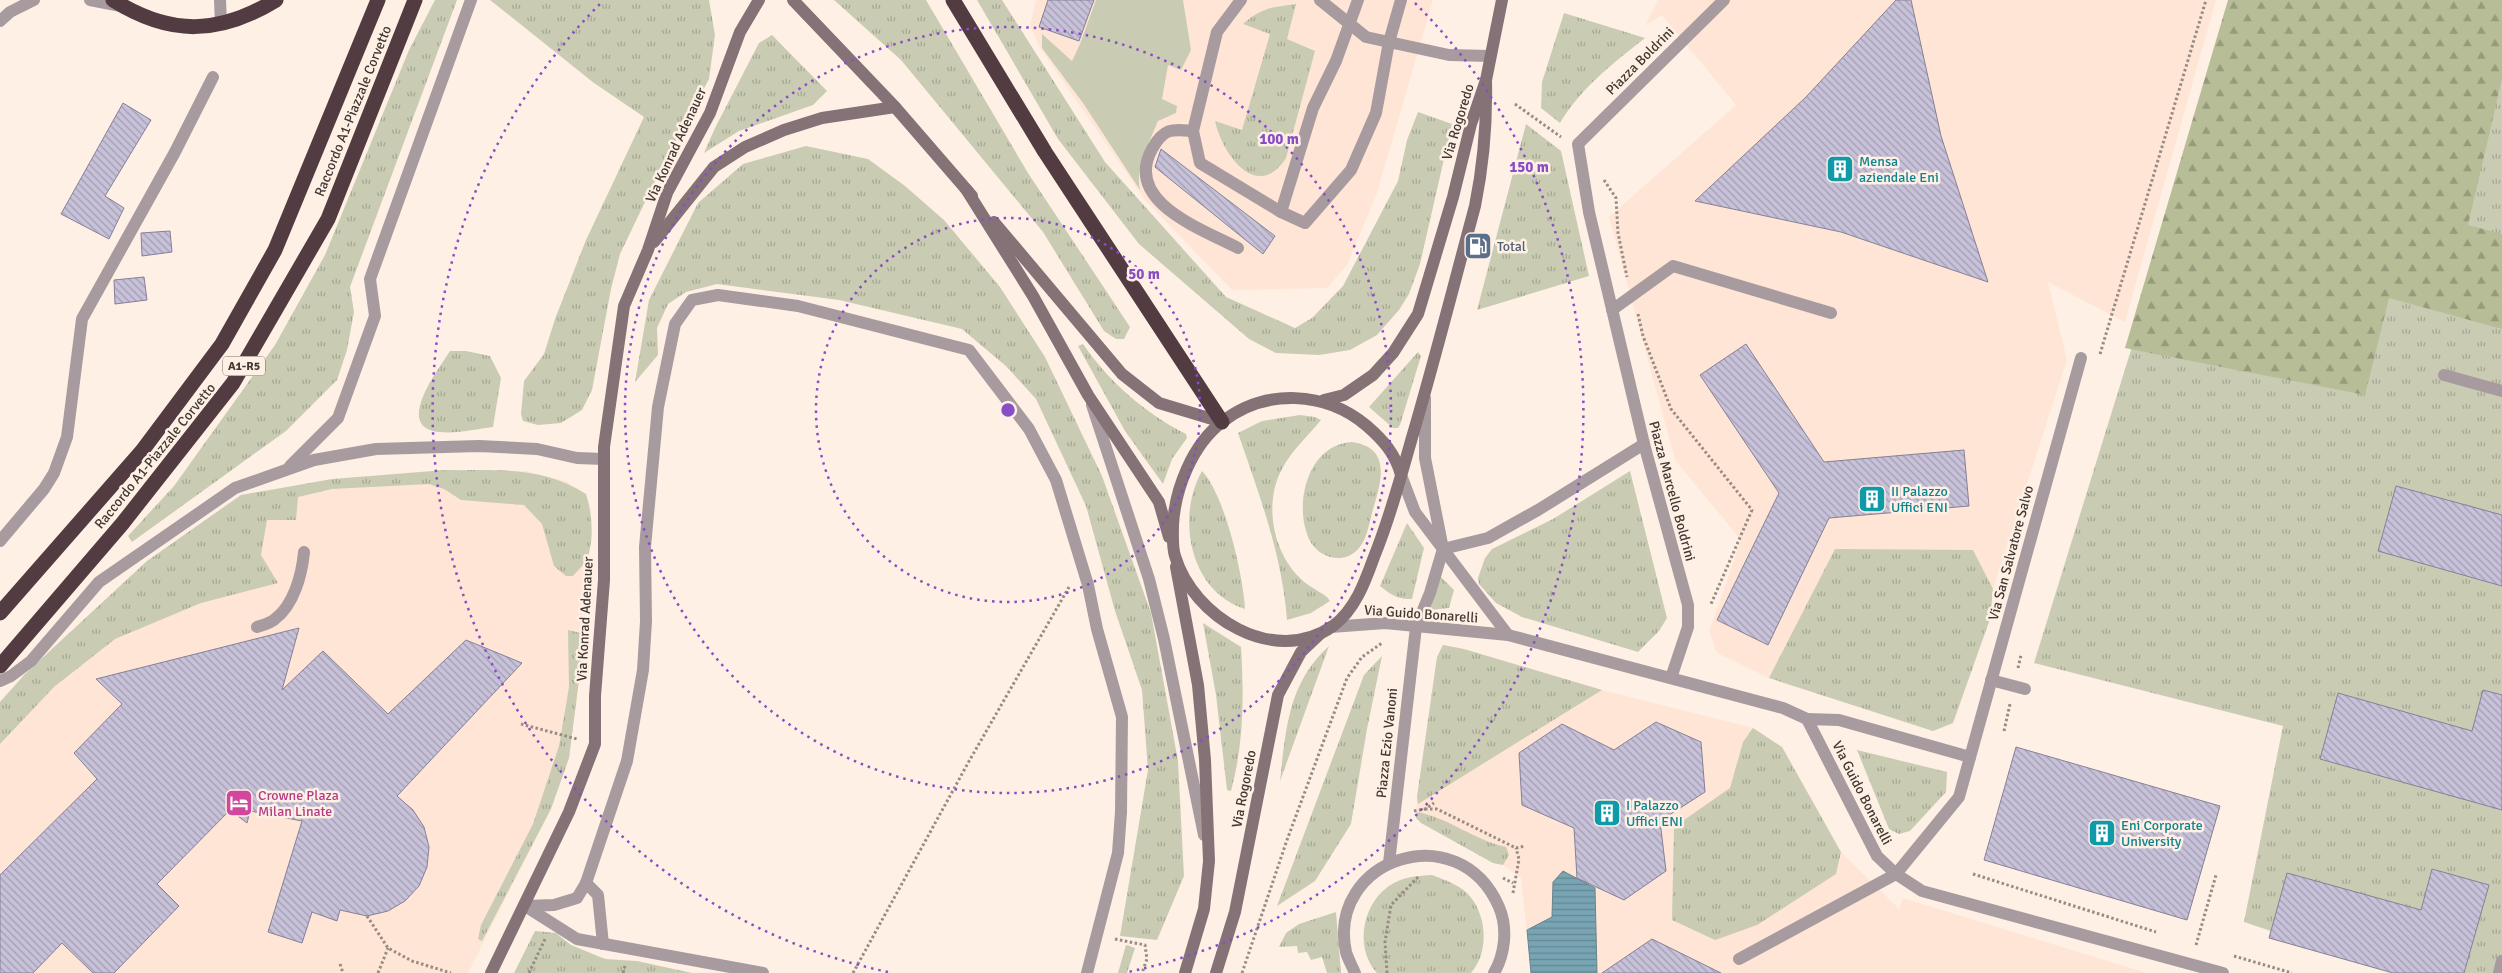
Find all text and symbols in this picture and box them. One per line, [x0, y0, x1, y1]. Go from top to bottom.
street label: Raccordo A1-Piazzale Corvetto [311, 23, 395, 199]
street label: Piazza Boldrini [1602, 23, 1678, 99]
street label: Via Rogoredo [1438, 82, 1478, 162]
street label: Via Konrad Adenauer [642, 84, 710, 205]
text: 100 m [1259, 130, 1299, 148]
place label: Mensa aziendale Eni [1859, 153, 1939, 186]
building icon: Mensa aziendale Eni [1825, 154, 1855, 184]
text: 150 m [1509, 158, 1549, 176]
fuel station icon: Total [1463, 231, 1493, 261]
place label: Total [1497, 238, 1526, 255]
text: 50 m [1128, 265, 1160, 283]
road number: A1-R5 [223, 356, 265, 376]
street label: Raccordo A1-Piazzale Corvetto [91, 380, 219, 532]
centre of rings [999, 401, 1017, 419]
street label: Piazza Marcello Boldrini [1645, 419, 1699, 563]
place label: II Palazzo Uffici ENI [1891, 483, 1948, 516]
building icon: II Palazzo Uffici ENI [1857, 484, 1887, 514]
street label: Via San Salvatore Salvo [1985, 484, 2037, 622]
street label: Via Konrad Adenauer [573, 555, 597, 682]
street label: Via Guido Bonarelli [1363, 602, 1479, 626]
street label: Piazza Ezio Vanoni [1373, 687, 1401, 799]
street label: Via Guido Bonarelli [1828, 738, 1896, 848]
street label: Via Rogoredo [1228, 749, 1260, 829]
place label: Crowne Plaza Milan Linate [258, 787, 339, 820]
hotel icon: Crowne Plaza Milan Linate [224, 788, 254, 818]
place label: I Palazzo Uffici ENI [1626, 797, 1683, 830]
building icon: I Palazzo Uffici ENI [1592, 798, 1622, 828]
place label: Eni Corporate University [2121, 817, 2203, 850]
building icon: Eni Corporate University [2087, 818, 2117, 848]

